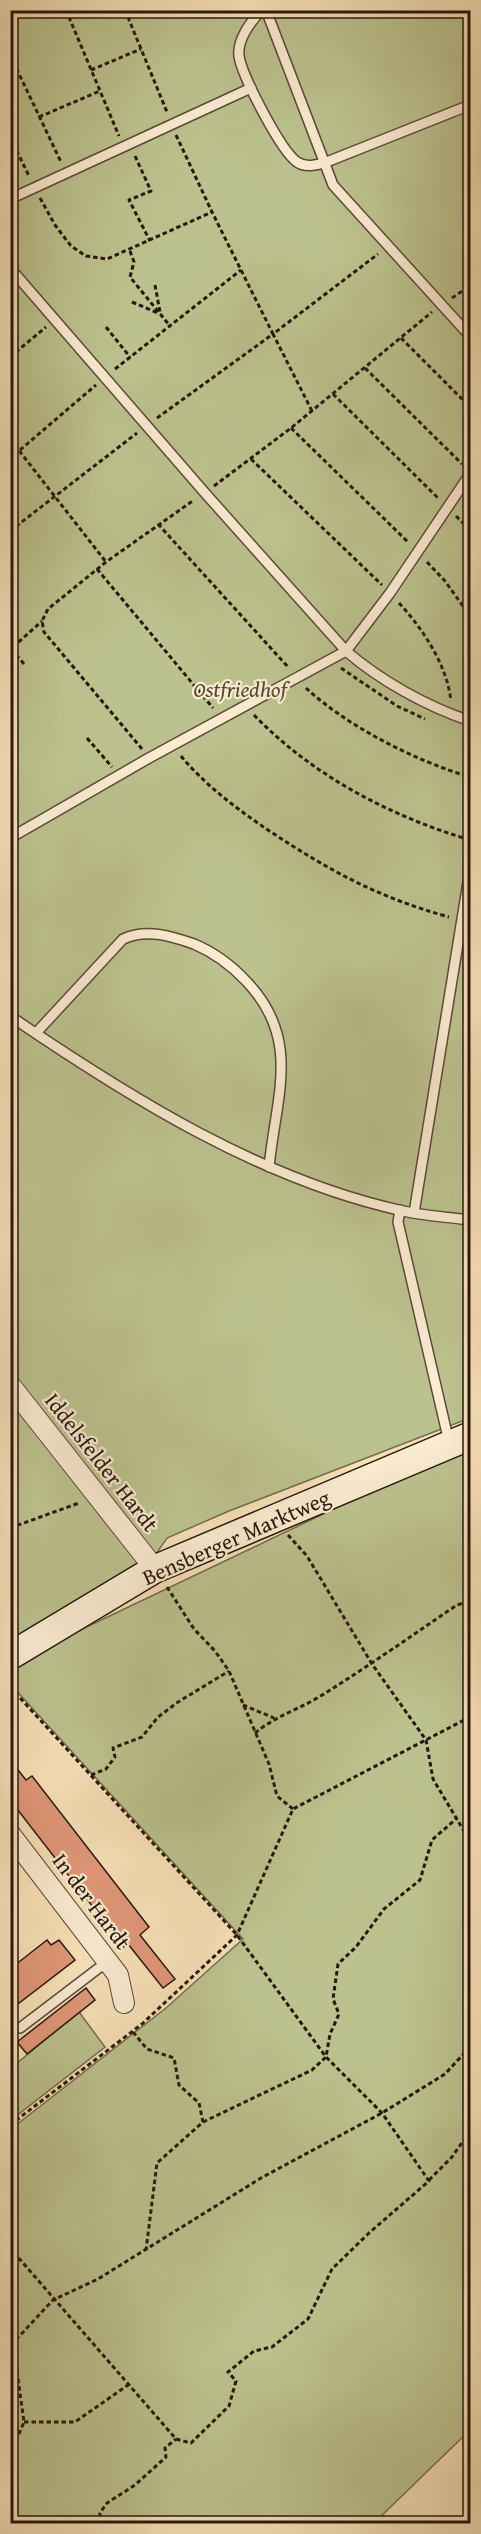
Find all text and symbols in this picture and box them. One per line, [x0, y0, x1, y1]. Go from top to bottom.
park label: Ostfriedhof [193, 673, 291, 705]
street label: Iddelsfelder Hardt [38, 1386, 167, 1538]
street label: Bensberger Marktweg [137, 1481, 335, 1593]
street label: In der Hardt [45, 1846, 139, 1956]

